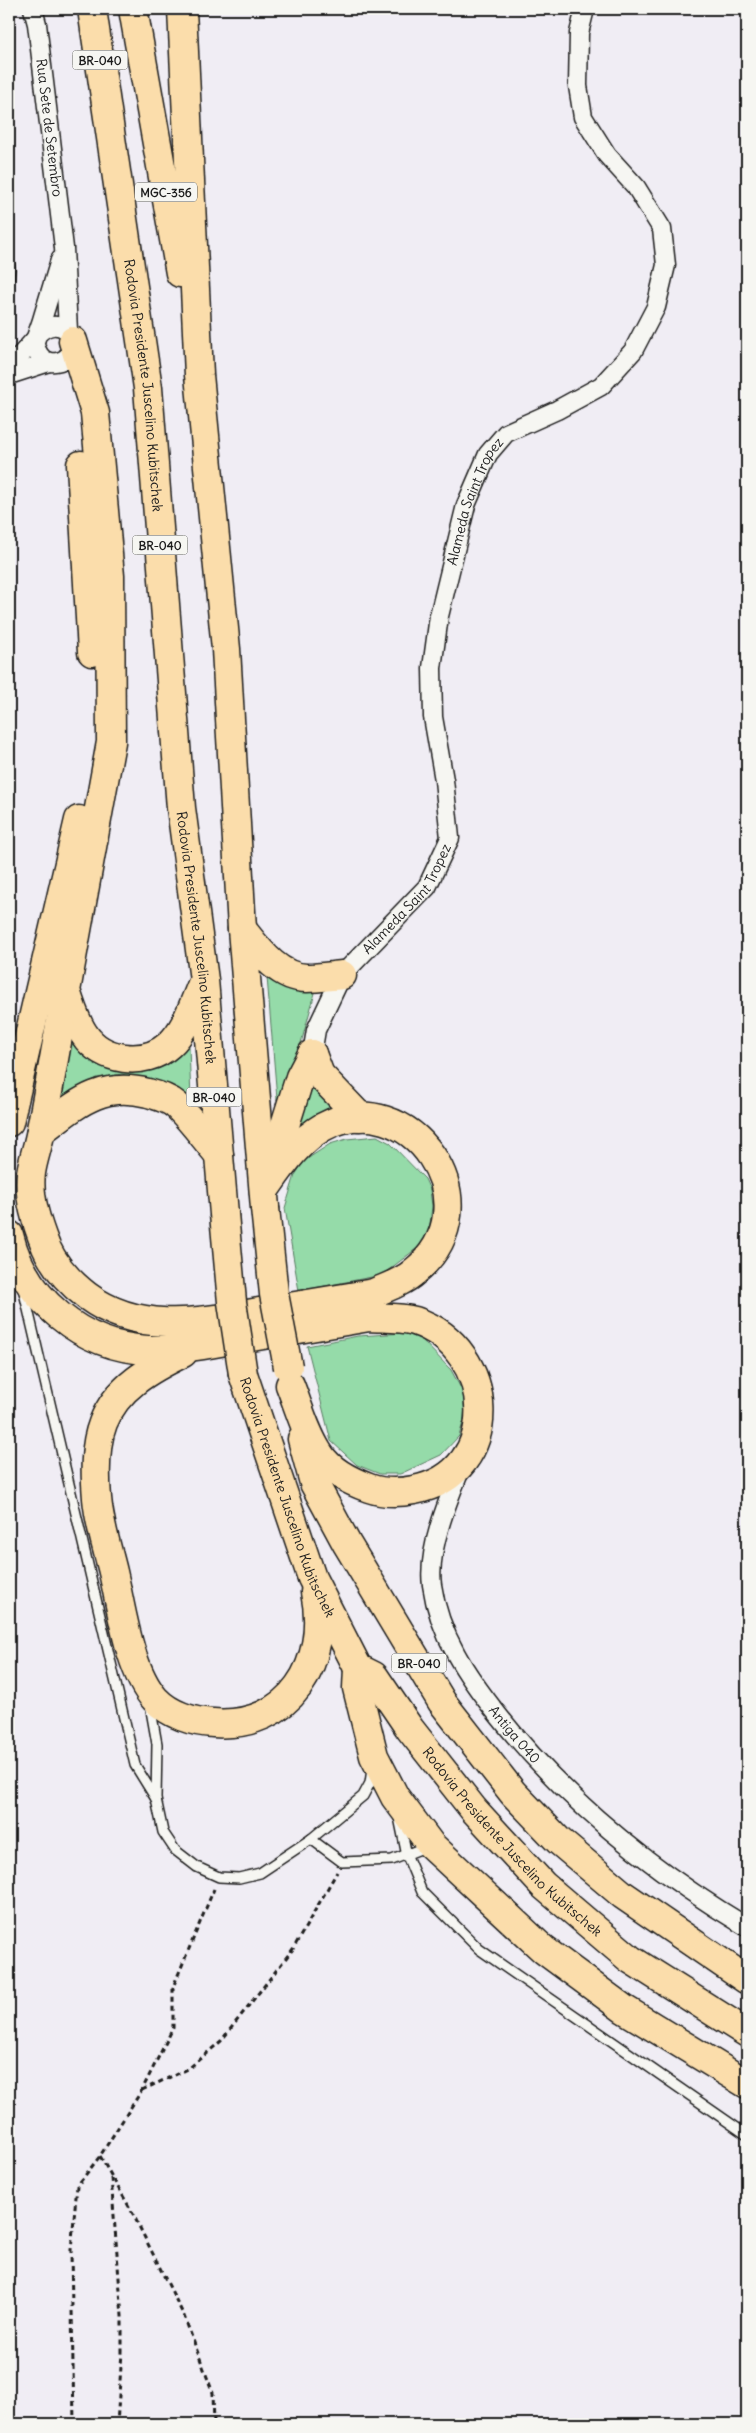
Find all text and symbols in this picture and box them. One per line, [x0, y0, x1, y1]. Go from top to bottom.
road number: BR-040 [72, 50, 128, 70]
street label: Rua Sete de Setembro [32, 58, 67, 198]
road number: MGC-356 [135, 182, 197, 202]
street label: Rodovia Presidente Juscelino Kubitschek [120, 258, 167, 512]
street label: Alameda Saint Tropez [443, 433, 507, 567]
road number: BR-040 [132, 536, 188, 554]
street label: Rodovia Presidente Juscelino Kubitschek [173, 810, 220, 1065]
street label: Alameda Saint Tropez [358, 841, 455, 958]
road number: BR-040 [186, 1088, 242, 1106]
street label: Rodovia Presidente Juscelino Kubitschek [236, 1375, 339, 1620]
road number: BR-040 [392, 1654, 446, 1672]
street label: Antiga 040 [485, 1702, 544, 1767]
street label: Rodovia Presidente Juscelino Kubitschek [419, 1743, 606, 1940]

